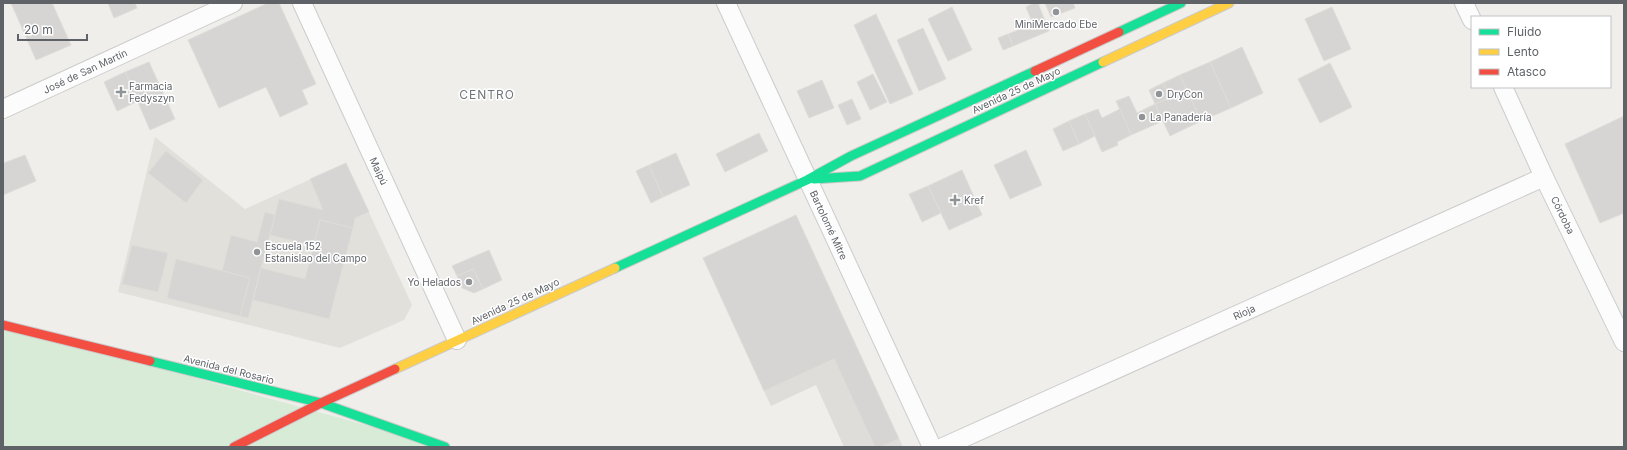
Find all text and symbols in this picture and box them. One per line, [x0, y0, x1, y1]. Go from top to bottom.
marker: MiniMercado Ebe [1051, 7, 1061, 17]
scale bar [18, 16, 87, 42]
legend [1471, 16, 1611, 88]
place label: MiniMercado Ebe [1015, 18, 1097, 30]
text: 20 m [24, 22, 53, 37]
text: Fluido [1507, 24, 1542, 39]
text: Lento [1507, 44, 1539, 59]
street label: José de San Martín [41, 46, 129, 96]
street label: Avenida 25 de Mayo [970, 64, 1062, 116]
text: Atasco [1507, 64, 1546, 79]
place label: Farmacia Fedyszyn [129, 80, 175, 104]
marker: Farmacia Fedyszyn [116, 87, 126, 97]
district label: CENTRO [459, 87, 515, 102]
place label: DryCon [1167, 88, 1203, 100]
marker: DryCon [1154, 89, 1164, 99]
place label: La Panadería [1150, 111, 1212, 123]
marker: La Panadería [1137, 112, 1147, 122]
street label: Maipú [367, 155, 391, 187]
street label: Bartolomé Mitre [808, 188, 850, 262]
marker: Kref [949, 194, 961, 206]
place label: Kref [964, 194, 984, 206]
street label: Córdoba [1549, 194, 1577, 236]
place label: Escuela 152 Estanislao del Campo [265, 240, 367, 264]
marker: Escuela 152 Estanislao del Campo [252, 247, 262, 257]
street label: Avenida 25 de Mayo [469, 275, 561, 327]
place label: Yo Helados [407, 276, 461, 288]
marker: Yo Helados [464, 277, 474, 287]
street label: Rioja [1231, 302, 1257, 322]
street label: Avenida del Rosario [182, 352, 276, 386]

